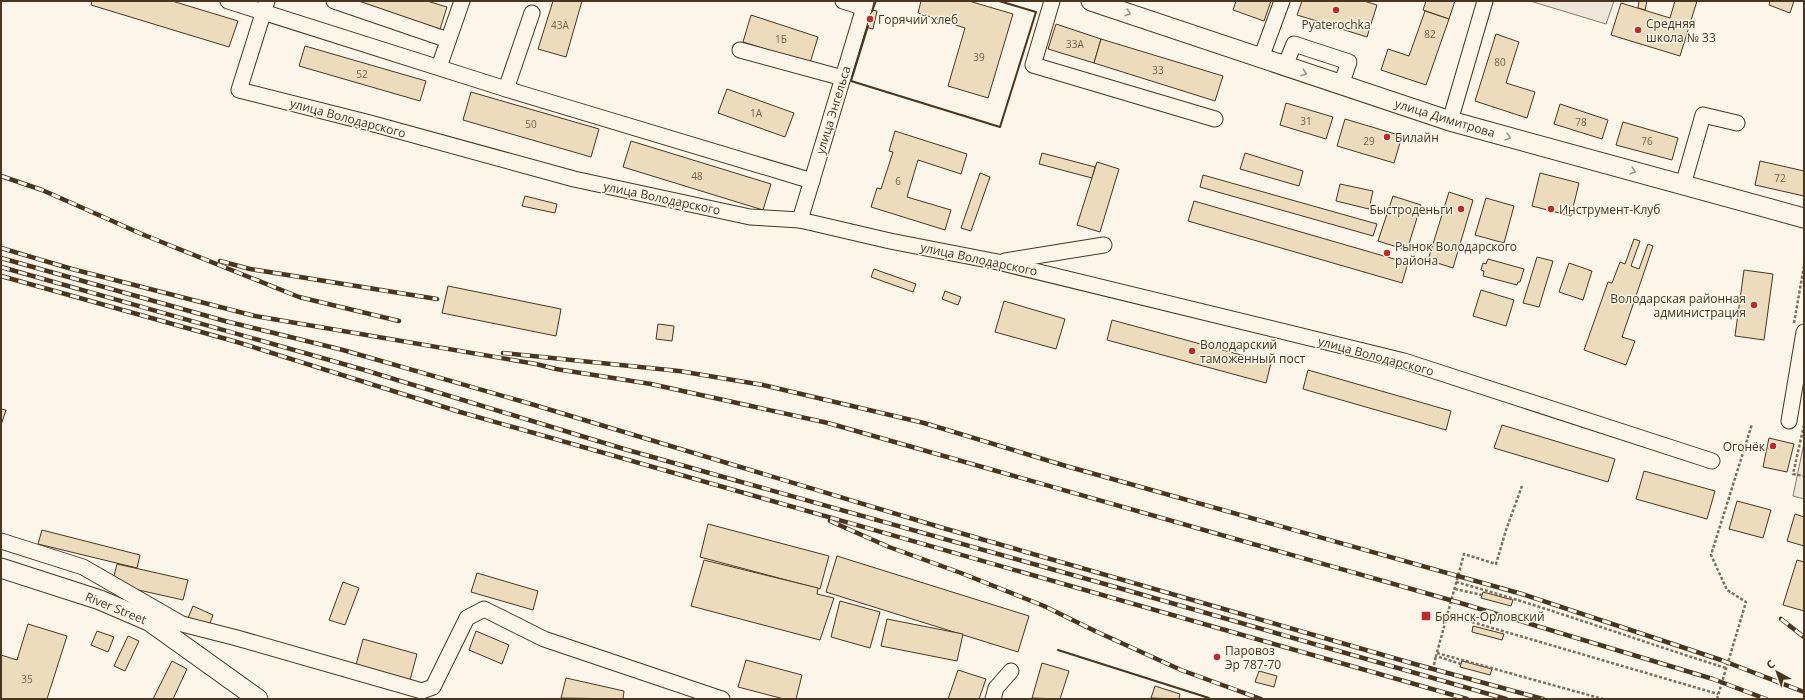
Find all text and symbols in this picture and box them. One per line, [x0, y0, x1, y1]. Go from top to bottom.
marker: Pyaterochka [1331, 5, 1341, 15]
one-way arrow [1124, 9, 1131, 17]
place label: Горячий хлеб [878, 11, 958, 28]
marker: Горячий хлеб [865, 14, 875, 24]
place label: Средняя школа № 33 [1646, 15, 1716, 46]
place label: Pyaterochka [1301, 16, 1371, 33]
house number: 43А [551, 18, 570, 32]
marker: Средняя школа № 33 [1633, 25, 1643, 35]
house number: 82 [1424, 27, 1436, 41]
house number: 1Б [775, 32, 787, 46]
house number: 33А [1066, 37, 1085, 51]
house number: 39 [973, 50, 985, 64]
house number: 80 [1494, 55, 1506, 69]
house number: 33 [1152, 63, 1164, 77]
street label: улица Энгельса [812, 64, 854, 156]
house number: 52 [356, 67, 368, 81]
one-way arrow [1300, 68, 1307, 76]
street label: улица Володарского [288, 94, 408, 142]
street label: улица Димитрова [1393, 95, 1497, 141]
house number: 1А [750, 106, 763, 120]
house number: 31 [1300, 114, 1312, 128]
house number: 78 [1575, 115, 1587, 129]
house number: 50 [525, 117, 537, 131]
place label: Билайн [1395, 129, 1439, 146]
marker: Билайн [1382, 132, 1392, 142]
one-way arrow [1504, 132, 1511, 141]
house number: 29 [1363, 134, 1375, 148]
house number: 76 [1641, 134, 1653, 148]
one-way arrow [1630, 166, 1637, 175]
house number: 48 [691, 169, 703, 183]
house number: 72 [1774, 171, 1786, 185]
house number: 6 [895, 174, 901, 188]
street label: улица Володарского [602, 177, 722, 219]
place label: Быстроденьги [1369, 201, 1453, 218]
place label: Инструмент-Клуб [1559, 201, 1660, 218]
marker: Быстроденьги [1456, 204, 1466, 214]
marker: Инструмент-Клуб [1546, 204, 1556, 214]
street label: улица Володарского [919, 238, 1039, 280]
place label: Рынок Володарского района [1395, 238, 1517, 269]
marker: Рынок Володарского района [1382, 248, 1392, 258]
place label: Володарская районная администрация [1610, 290, 1746, 321]
marker: Володарская районная администрация [1749, 300, 1759, 310]
street label: улица Володарского [1316, 332, 1436, 380]
place label: Володарский таможенный пост [1200, 336, 1305, 367]
marker: Володарский таможенный пост [1187, 346, 1197, 356]
place label: Огонёк [1723, 438, 1766, 455]
marker: Огонёк [1768, 441, 1778, 451]
street label: River Street [83, 588, 149, 628]
place label: Брянск-Орловский [1435, 608, 1545, 625]
marker: Брянск-Орловский [1420, 610, 1432, 622]
place label: Паровоз Эр 787-70 [1225, 642, 1281, 673]
marker: Паровоз Эр 787-70 [1212, 652, 1222, 662]
north arrow [1757, 652, 1797, 692]
text: С [1763, 656, 1778, 672]
house number: 35 [21, 672, 33, 686]

